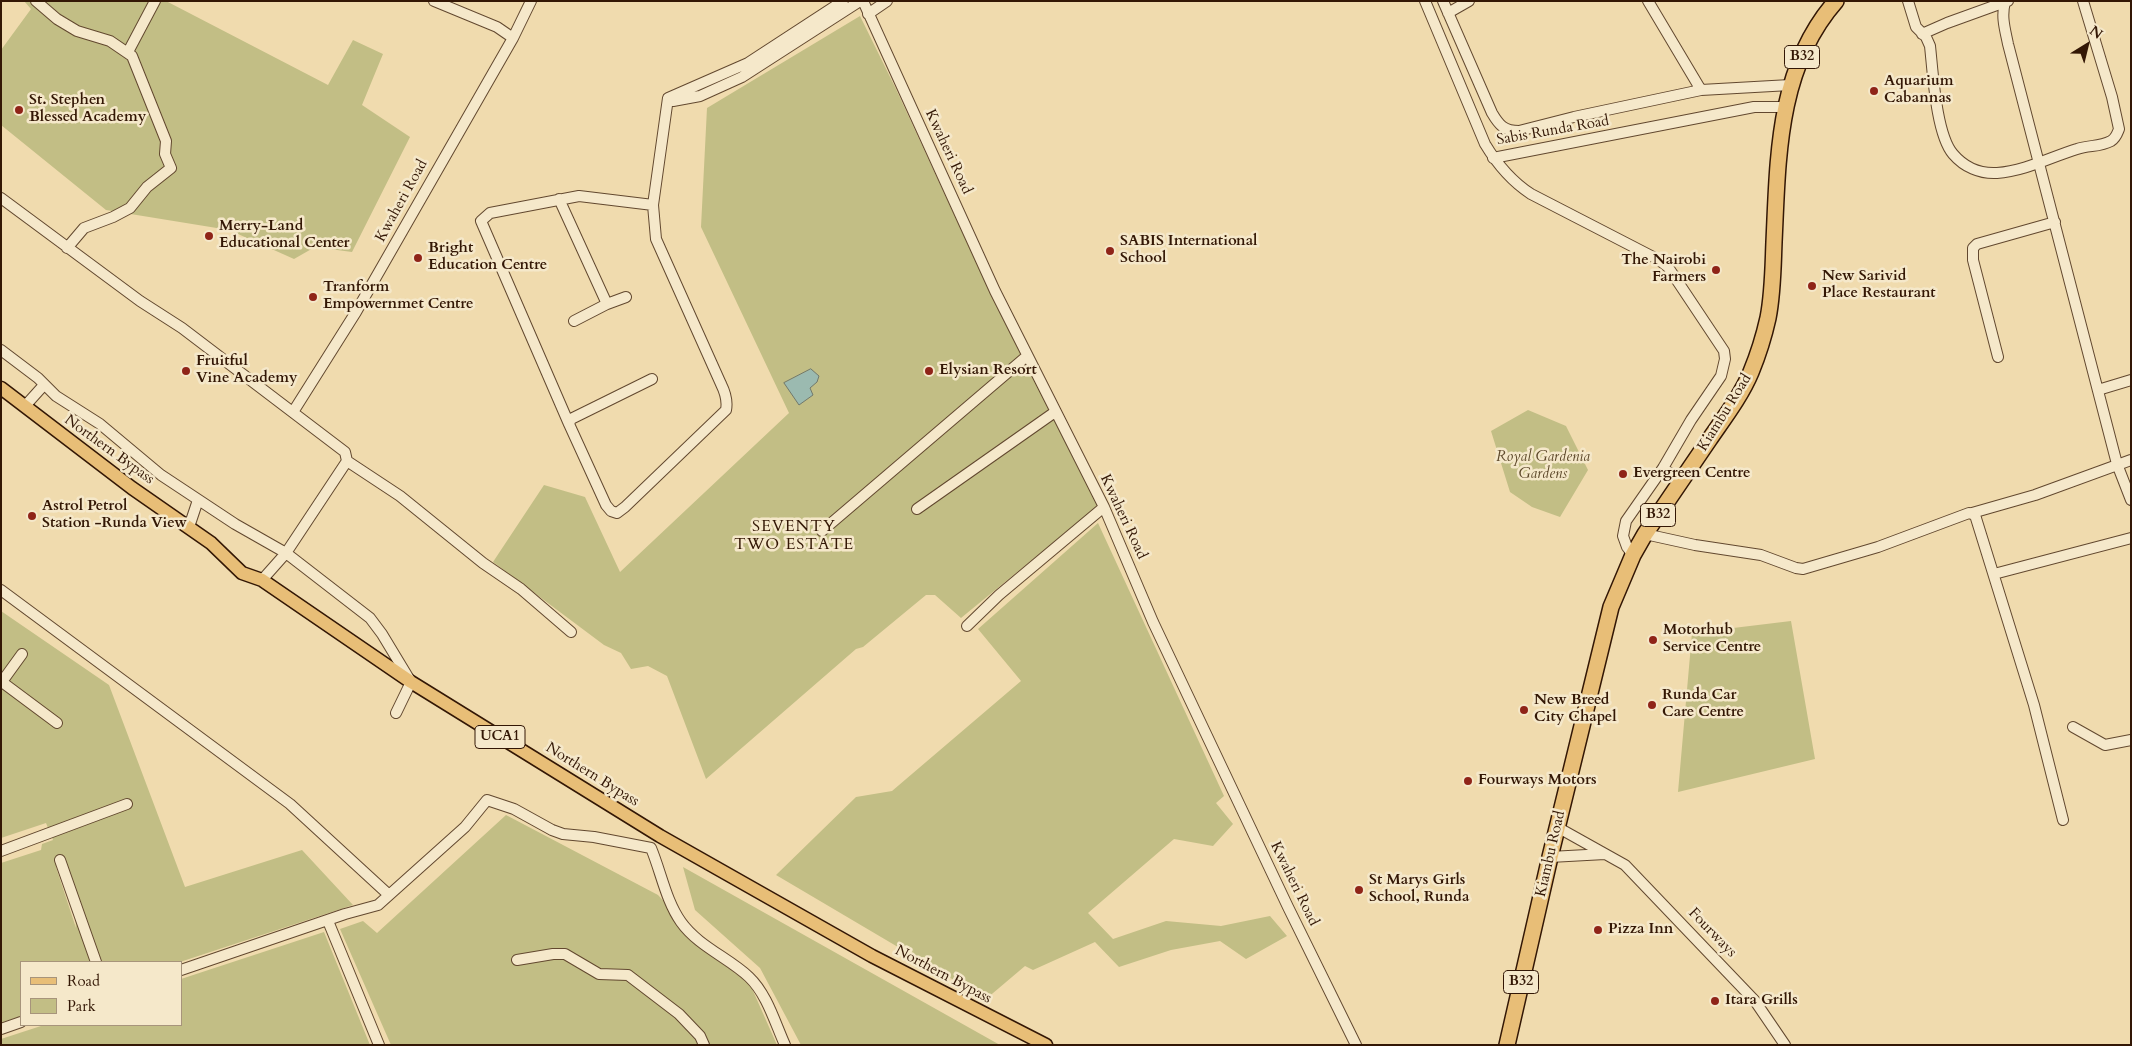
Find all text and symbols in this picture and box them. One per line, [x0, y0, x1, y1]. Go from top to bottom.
north arrow [2062, 20, 2112, 70]
text: N [2086, 21, 2107, 44]
road number: B32 [1784, 46, 1820, 68]
place label: Aquarium Cabannas [1884, 73, 1953, 108]
marker: Aquarium Cabannas [1868, 85, 1880, 97]
place label: St. Stephen Blessed Academy [29, 92, 146, 127]
marker: St. Stephen Blessed Academy [13, 104, 25, 116]
street label: Kwaheri Road [921, 107, 975, 197]
street label: Sabis Runda Road [1495, 112, 1611, 150]
street label: Kwaheri Road [372, 157, 432, 245]
place label: Merry-Land Educational Center [219, 218, 350, 253]
marker: Merry-Land Educational Center [203, 230, 215, 242]
place label: SABIS International School [1120, 233, 1257, 268]
place label: Bright Education Centre [428, 240, 547, 275]
marker: SABIS International School [1104, 245, 1116, 257]
marker: Bright Education Centre [412, 252, 424, 264]
place label: The Nairobi Farmers [1621, 252, 1706, 287]
marker: The Nairobi Farmers [1710, 264, 1722, 276]
place label: New Sarivid Place Restaurant [1822, 268, 1935, 303]
place label: Tranform Empowernmet Centre [323, 279, 473, 314]
marker: New Sarivid Place Restaurant [1806, 280, 1818, 292]
marker: Tranform Empowernmet Centre [307, 291, 319, 303]
place label: Fruitful Vine Academy [196, 353, 298, 388]
place label: Elysian Resort [939, 362, 1037, 380]
marker: Fruitful Vine Academy [180, 365, 192, 377]
marker: Elysian Resort [923, 365, 935, 377]
street label: Kiambu Road [1694, 371, 1756, 455]
street label: Northern Bypass [61, 411, 157, 489]
park label: Royal Gardenia Gardens [1496, 449, 1590, 484]
place label: Evergreen Centre [1633, 465, 1750, 483]
marker: Evergreen Centre [1617, 468, 1629, 480]
street label: Kwaheri Road [1096, 472, 1150, 562]
place label: Astrol Petrol Station -Runda View [42, 498, 187, 533]
road number: B32 [1640, 504, 1676, 526]
marker: Astrol Petrol Station -Runda View [26, 510, 38, 522]
district label: SEVENTY TWO ESTATE [733, 517, 855, 555]
place label: Motorhub Service Centre [1663, 622, 1761, 657]
marker: Motorhub Service Centre [1647, 634, 1659, 646]
place label: Runda Car Care Centre [1662, 687, 1744, 722]
place label: New Breed City Chapel [1534, 692, 1617, 727]
marker: Runda Car Care Centre [1646, 699, 1658, 711]
marker: New Breed City Chapel [1518, 704, 1530, 716]
road number: UCA1 [475, 726, 525, 749]
street label: Northern Bypass [542, 739, 642, 811]
place label: Fourways Motors [1478, 772, 1597, 790]
marker: Fourways Motors [1462, 775, 1474, 787]
street label: Kiambu Road [1532, 809, 1570, 899]
street label: Kwaheri Road [1266, 839, 1322, 929]
place label: St Marys Girls School, Runda [1369, 872, 1469, 907]
marker: St Marys Girls School, Runda [1353, 884, 1365, 896]
street label: Fourways [1684, 905, 1740, 961]
place label: Pizza Inn [1608, 921, 1673, 939]
marker: Pizza Inn [1592, 924, 1604, 936]
street label: Northern Bypass [892, 942, 994, 1008]
legend [20, 961, 182, 1026]
road number: B32 [1504, 970, 1538, 994]
text: Road [67, 971, 100, 991]
place label: Itara Grills [1725, 992, 1798, 1010]
marker: Itara Grills [1709, 995, 1721, 1007]
text: Park [67, 996, 96, 1016]

